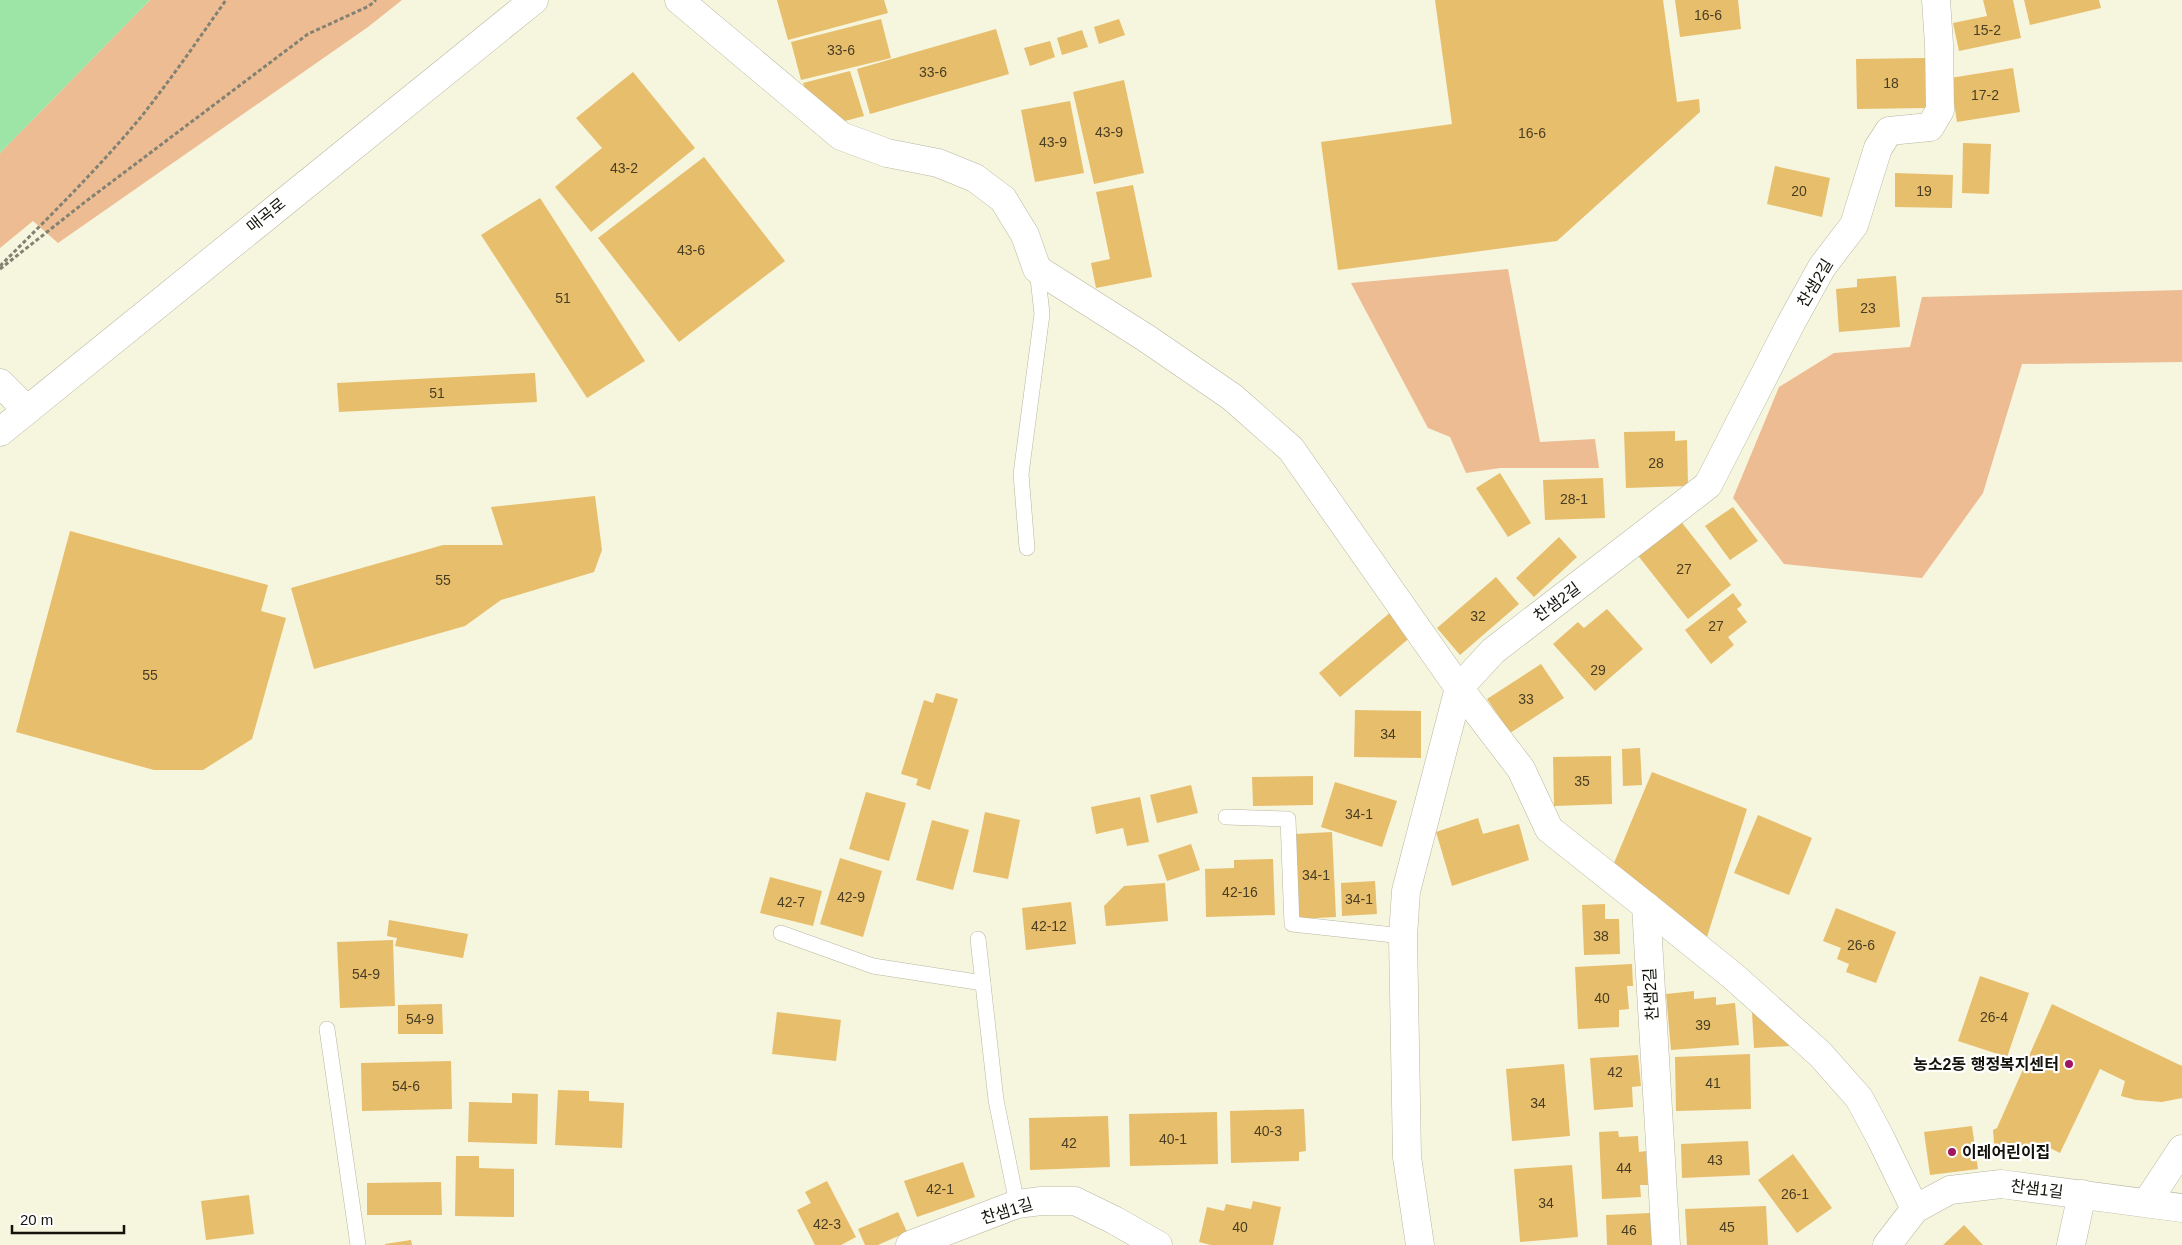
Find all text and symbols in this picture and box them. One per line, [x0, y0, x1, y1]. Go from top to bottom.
house number: 16-6 [1694, 7, 1722, 23]
house number: 15-2 [1973, 22, 2001, 38]
house number: 33-6 [827, 42, 855, 58]
house number: 33-6 [919, 64, 947, 80]
house number: 18 [1883, 75, 1899, 91]
house number: 17-2 [1971, 87, 1999, 103]
house number: 43-9 [1095, 124, 1123, 140]
house number: 16-6 [1518, 125, 1546, 141]
house number: 43-9 [1039, 134, 1067, 150]
house number: 43-2 [610, 160, 638, 176]
house number: 20 [1791, 183, 1807, 199]
house number: 19 [1916, 183, 1932, 199]
street label: 매곡로 [243, 194, 289, 236]
house number: 43-6 [677, 242, 705, 258]
street label: 찬샘2길 [1794, 256, 1836, 310]
house number: 51 [555, 290, 571, 306]
house number: 23 [1860, 300, 1876, 316]
house number: 51 [429, 385, 445, 401]
house number: 28 [1648, 455, 1664, 471]
house number: 28-1 [1560, 491, 1588, 507]
house number: 27 [1676, 561, 1692, 577]
house number: 55 [435, 572, 451, 588]
street label: 찬샘2길 [1531, 579, 1583, 625]
house number: 32 [1470, 608, 1486, 624]
house number: 27 [1708, 618, 1724, 634]
house number: 29 [1590, 662, 1606, 678]
house number: 55 [142, 667, 158, 683]
house number: 33 [1518, 691, 1534, 707]
house number: 34 [1380, 726, 1396, 742]
house number: 35 [1574, 773, 1590, 789]
house number: 34-1 [1345, 806, 1373, 822]
house number: 34-1 [1302, 867, 1330, 883]
house number: 42-16 [1222, 884, 1258, 900]
house number: 42-9 [837, 889, 865, 905]
house number: 34-1 [1345, 891, 1373, 907]
house number: 42-7 [777, 894, 805, 910]
house number: 42-12 [1031, 918, 1067, 934]
house number: 38 [1593, 928, 1609, 944]
house number: 26-6 [1847, 937, 1875, 953]
house number: 54-9 [352, 966, 380, 982]
street label: 찬샘2길 [1641, 967, 1661, 1021]
house number: 40 [1594, 990, 1610, 1006]
house number: 26-4 [1980, 1009, 2008, 1025]
house number: 54-9 [406, 1011, 434, 1027]
house number: 39 [1695, 1017, 1711, 1033]
place label: 농소2동 행정복지센터 [1913, 1056, 2059, 1073]
marker: 농소2동 행정복지센터 [2063, 1058, 2075, 1070]
house number: 42 [1607, 1064, 1623, 1080]
house number: 41 [1705, 1075, 1721, 1091]
house number: 54-6 [392, 1078, 420, 1094]
house number: 34 [1530, 1095, 1546, 1111]
house number: 40-3 [1254, 1123, 1282, 1139]
house number: 40-1 [1159, 1131, 1187, 1147]
house number: 42 [1061, 1135, 1077, 1151]
place label: 이레어린이집 [1962, 1144, 2050, 1161]
marker: 이레어린이집 [1946, 1146, 1958, 1158]
house number: 43 [1707, 1152, 1723, 1168]
house number: 44 [1616, 1160, 1632, 1176]
street label: 찬샘1길 [2010, 1177, 2064, 1201]
house number: 42-1 [926, 1181, 954, 1197]
house number: 26-1 [1781, 1186, 1809, 1202]
street label: 찬샘1길 [979, 1195, 1035, 1227]
house number: 34 [1538, 1195, 1554, 1211]
scale bar [12, 1202, 125, 1234]
text: 20 m [20, 1211, 53, 1228]
house number: 42-3 [813, 1216, 841, 1232]
house number: 40 [1232, 1219, 1248, 1235]
house number: 45 [1719, 1219, 1735, 1235]
house number: 46 [1621, 1222, 1637, 1238]

